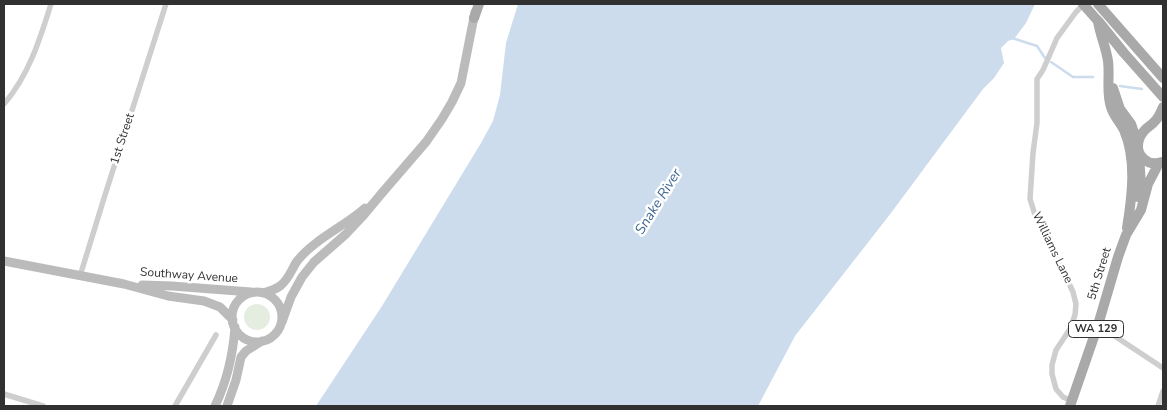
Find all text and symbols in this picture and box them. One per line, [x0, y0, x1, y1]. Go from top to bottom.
street label: 1st Street [108, 112, 138, 166]
water label: Snake River [632, 166, 686, 238]
street label: Williams Lane [1029, 210, 1075, 286]
street label: 5th Street [1085, 246, 1115, 302]
street label: Southway Avenue [140, 265, 238, 287]
road number: WA 129 [1068, 320, 1124, 338]

